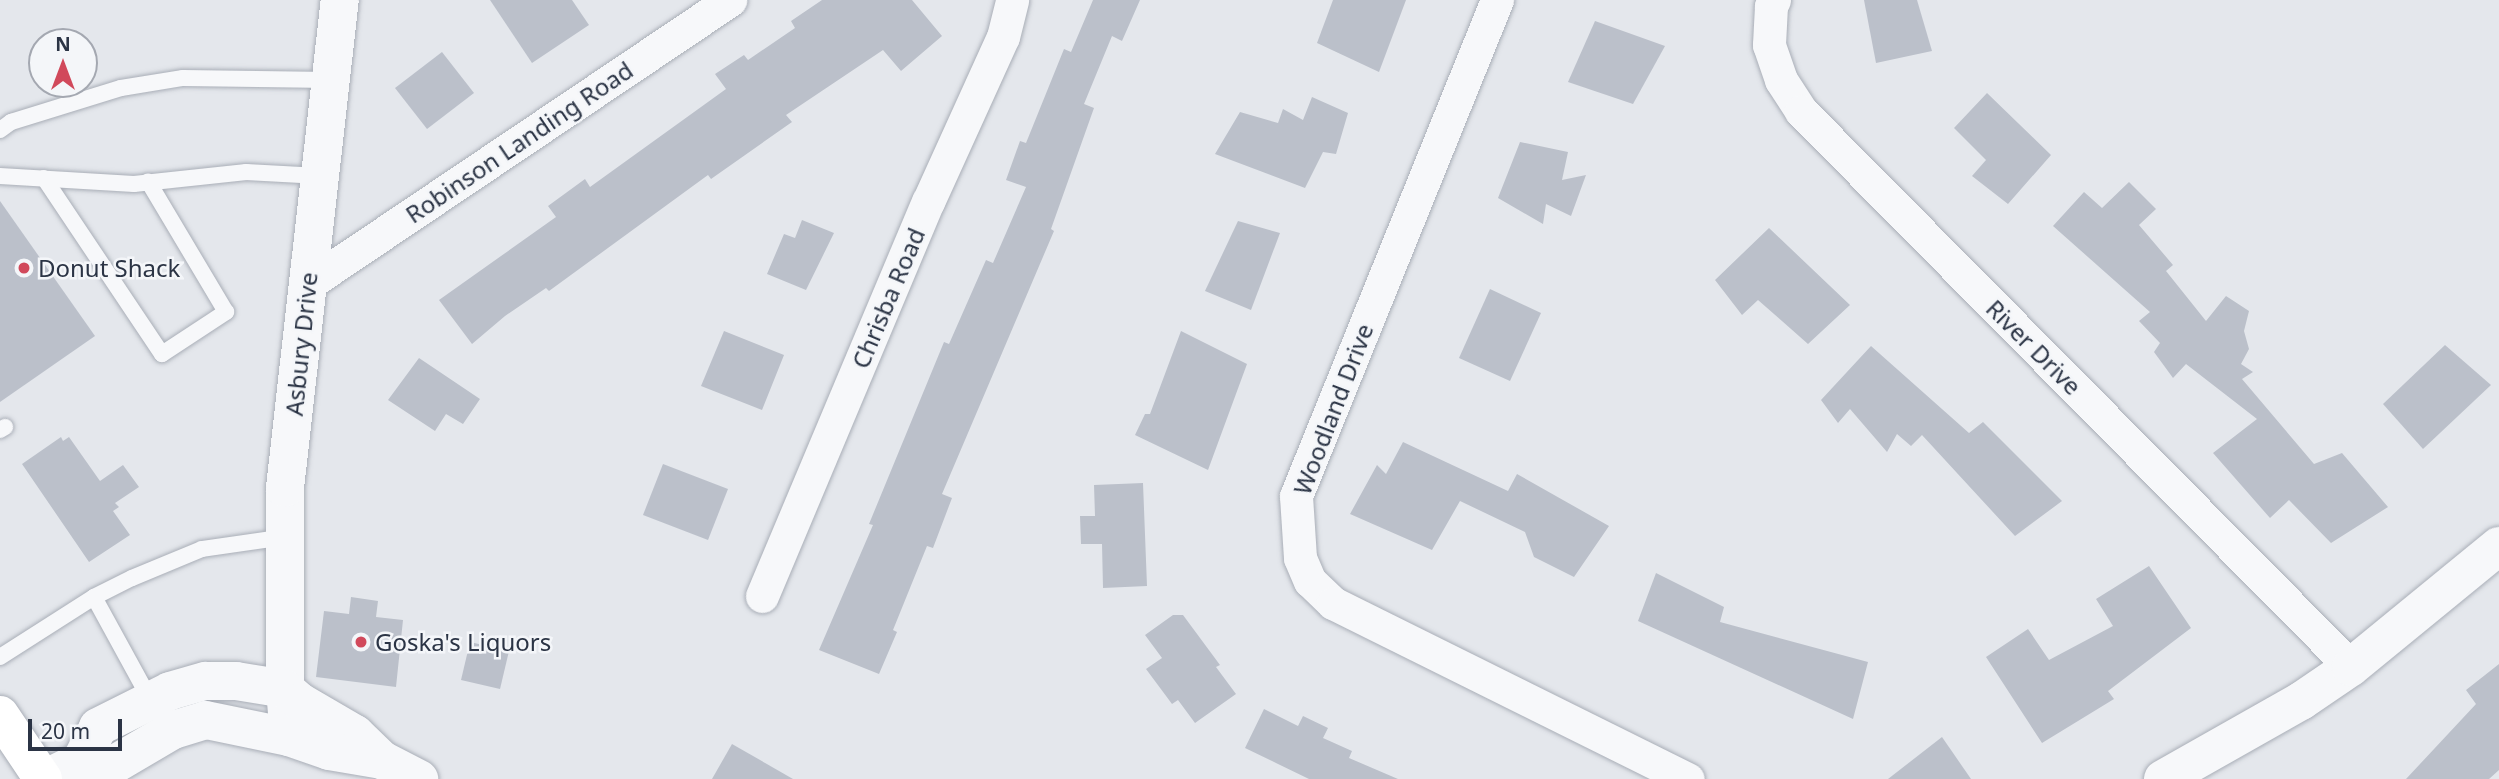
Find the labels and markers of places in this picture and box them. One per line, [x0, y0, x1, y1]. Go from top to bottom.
place label: Donut Shack [38, 254, 180, 282]
marker: Donut Shack [16, 260, 32, 276]
place label: Goska's Liquors [375, 628, 551, 656]
marker: Goska's Liquors [353, 634, 369, 650]

